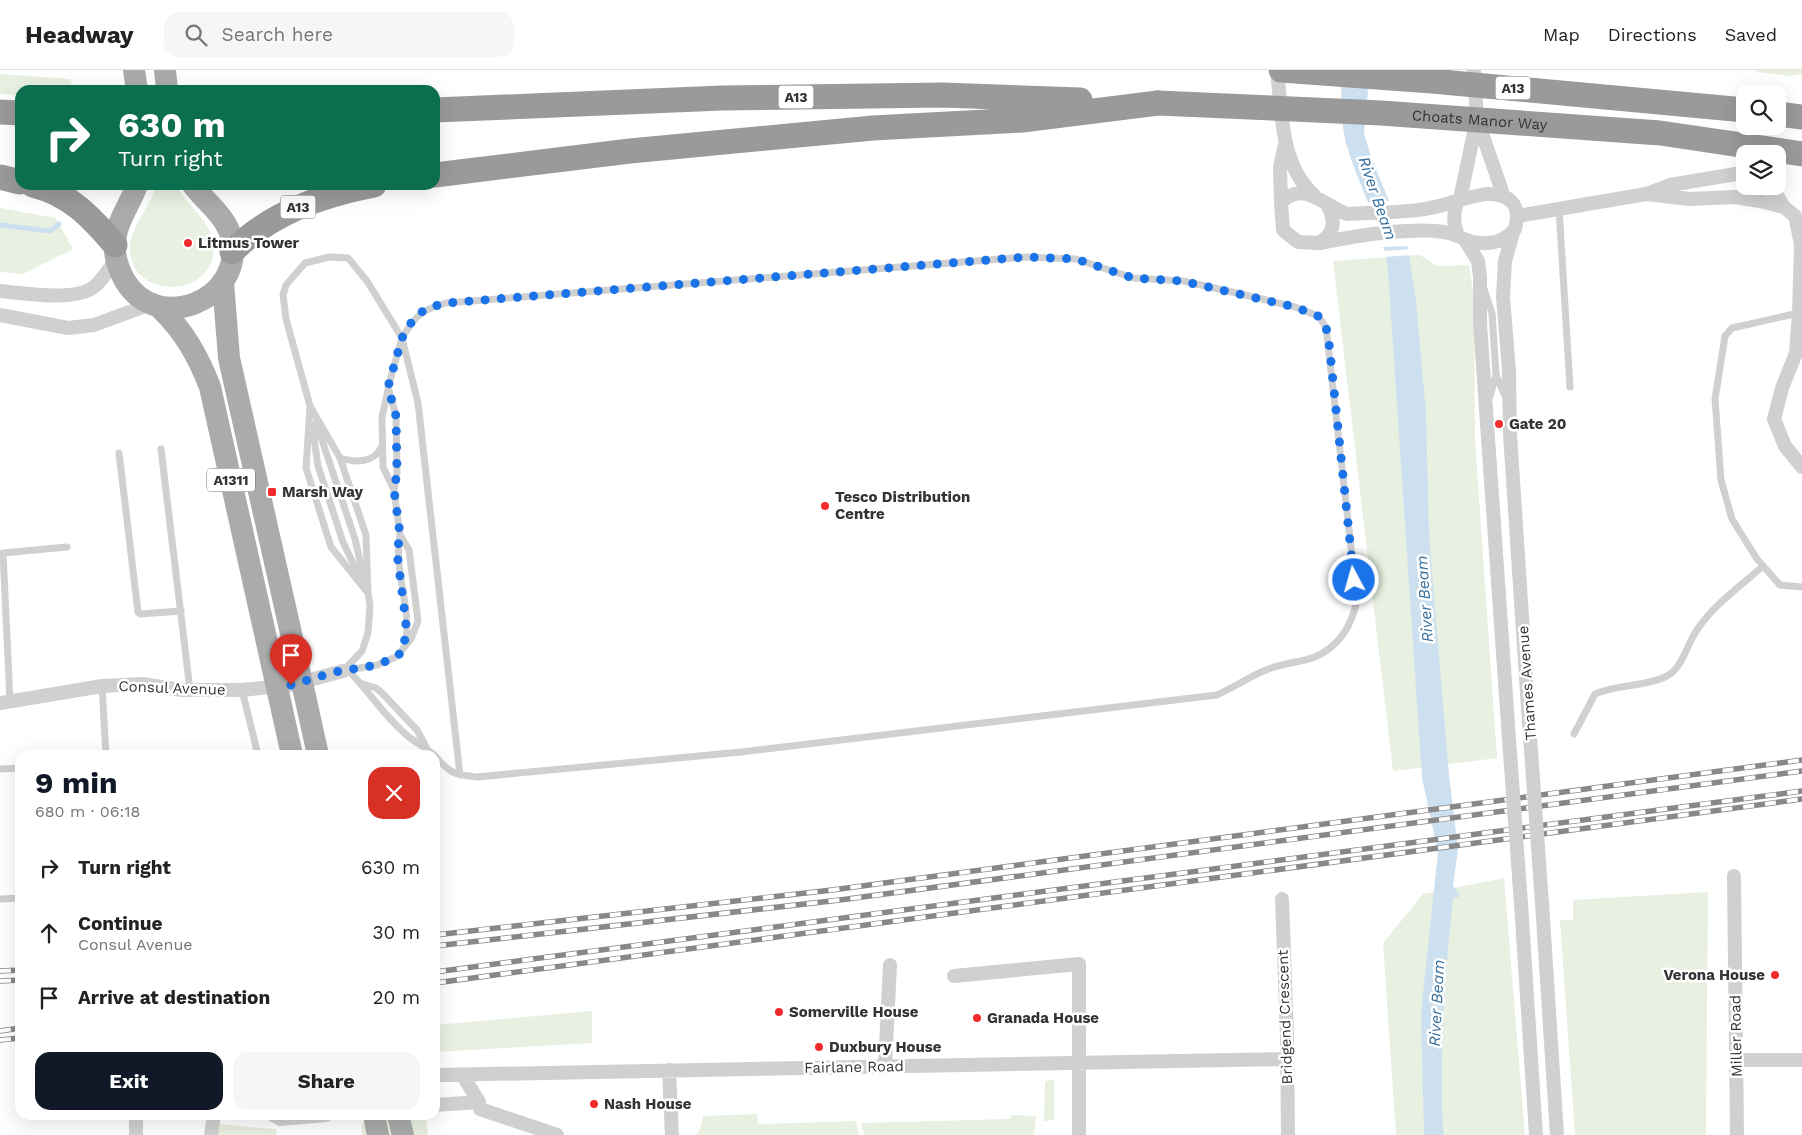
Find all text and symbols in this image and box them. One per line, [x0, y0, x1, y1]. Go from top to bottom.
search box [164, 12, 514, 57]
text: Headway [25, 21, 134, 49]
icon: search [182, 21, 210, 49]
text: Search here [222, 23, 333, 46]
text: Map [1543, 24, 1580, 45]
text: Directions [1608, 24, 1697, 45]
text: Saved [1725, 24, 1777, 45]
road number: A13 [1496, 77, 1530, 100]
map controls [1736, 85, 1786, 195]
button: search [1736, 85, 1786, 135]
road number: A13 [778, 86, 814, 108]
text: 630 m [118, 104, 226, 146]
icon: right [35, 105, 100, 170]
street label: Choats Manor Way [1411, 106, 1548, 134]
button: layers [1736, 145, 1786, 195]
text: Turn right [118, 146, 223, 171]
water label: River Beam [1354, 154, 1401, 242]
road number: A13 [280, 195, 316, 218]
place label: Litmus Tower [198, 234, 300, 252]
marker: Litmus Tower [182, 237, 194, 249]
place label: Gate 20 [1509, 415, 1566, 433]
marker: Gate 20 [1493, 418, 1505, 430]
road number: A1311 [207, 468, 255, 492]
place label: Marsh Way [282, 483, 363, 501]
marker: Marsh Way [266, 486, 278, 498]
place label: Tesco Distribution Centre [835, 488, 970, 523]
marker: Tesco Distribution Centre [819, 500, 831, 512]
position arrow [1327, 553, 1379, 605]
water label: River Beam [1412, 555, 1437, 643]
street label: Thames Avenue [1514, 625, 1540, 741]
pin [270, 634, 312, 685]
icon: arrive [277, 641, 305, 669]
street label: Consul Avenue [118, 677, 226, 699]
text: 9 min [35, 765, 118, 800]
button: close [368, 767, 420, 819]
text: 680 m · 06:18 [35, 802, 140, 821]
icon: right [35, 854, 63, 882]
text: Turn right [78, 856, 171, 879]
text: 630 m [361, 856, 420, 879]
text: Continue [78, 912, 162, 935]
icon: ahead [35, 919, 63, 947]
text: 30 m [373, 921, 420, 944]
text: Consul Avenue [78, 935, 193, 954]
street label: Bridgend Crescent [1274, 949, 1296, 1085]
water label: River Beam [1425, 959, 1448, 1047]
place label: Verona House [1663, 966, 1765, 984]
marker: Verona House [1769, 969, 1781, 981]
icon: arrive [35, 984, 63, 1012]
text: Arrive at destination [78, 986, 270, 1009]
text: 20 m [373, 986, 420, 1009]
street label: Miller Road [1726, 995, 1746, 1077]
place label: Somerville House [789, 1003, 919, 1021]
marker: Somerville House [773, 1006, 785, 1018]
place label: Granada House [987, 1009, 1099, 1027]
marker: Granada House [971, 1012, 983, 1024]
place label: Duxbury House [829, 1038, 942, 1056]
marker: Duxbury House [813, 1041, 825, 1053]
button: Exit [35, 1052, 223, 1110]
button: Share [233, 1052, 420, 1110]
street label: Fairlane Road [804, 1057, 904, 1077]
place label: Nash House [604, 1095, 692, 1113]
marker: Nash House [588, 1098, 600, 1110]

